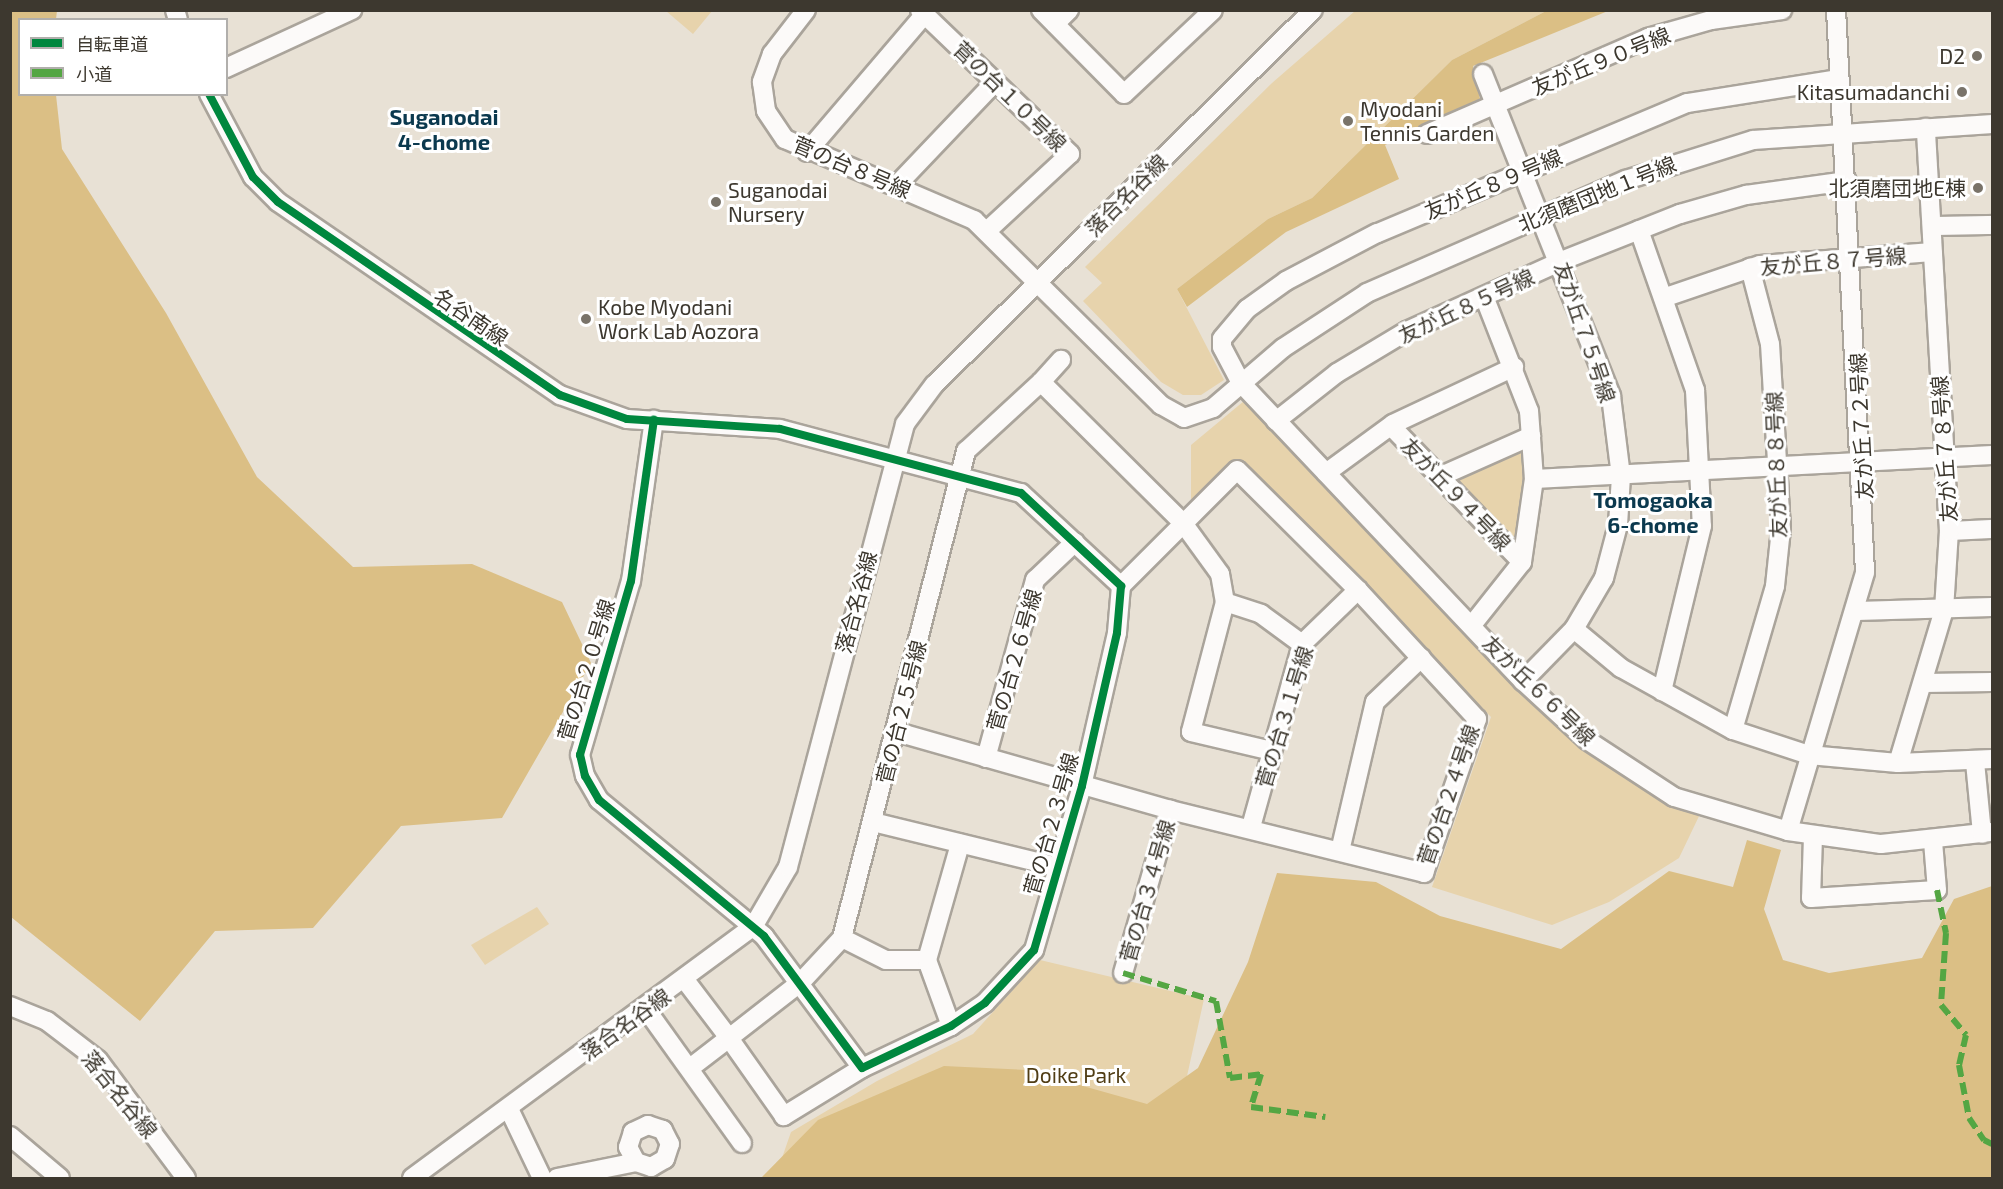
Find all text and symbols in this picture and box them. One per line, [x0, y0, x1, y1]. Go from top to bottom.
legend [18, 18, 228, 96]
street label: 友が丘９０号線 [1528, 22, 1674, 100]
text: 自転車道 [76, 33, 148, 55]
street label: 菅の台１０号線 [948, 36, 1072, 156]
place label: D2 [1939, 43, 1965, 69]
marker: D2 [1970, 49, 1984, 63]
text: 小道 [76, 63, 112, 85]
place label: Kitasumadanchi [1797, 79, 1950, 105]
marker: Kitasumadanchi [1955, 85, 1969, 99]
place label: Myodani Tennis Garden [1360, 96, 1495, 146]
district label: Suganodai 4-chome [389, 103, 499, 154]
marker: Myodani Tennis Garden [1341, 114, 1355, 128]
street label: 菅の台８号線 [789, 131, 915, 203]
street label: 友が丘８９号線 [1420, 144, 1566, 224]
street label: 落合名谷線 [1080, 149, 1172, 241]
street label: 北須磨団地１号線 [1514, 151, 1680, 237]
place label: 北須磨団地E棟 [1828, 175, 1966, 201]
place label: Suganodai Nursery [728, 177, 828, 227]
marker: 北須磨団地E棟 [1971, 181, 1985, 195]
marker: Suganodai Nursery [709, 195, 723, 209]
street label: 友が丘８７号線 [1759, 242, 1907, 280]
street label: 友が丘７５号線 [1549, 258, 1621, 406]
street label: 友が丘８５号線 [1394, 264, 1538, 348]
street label: 名谷南線 [429, 283, 513, 351]
place label: Kobe Myodani Work Lab Aozora [598, 294, 760, 344]
marker: Kobe Myodani Work Lab Aozora [579, 312, 593, 326]
street label: 友が丘７２号線 [1845, 352, 1877, 500]
street label: 友が丘７８号線 [1926, 375, 1962, 523]
street label: 友が丘８８号線 [1761, 391, 1791, 539]
street label: 友が丘９４号線 [1396, 432, 1516, 556]
district label: Tomogaoka 6-chome [1593, 486, 1713, 538]
street label: 落合名谷線 [830, 548, 882, 656]
street label: 菅の台２６号線 [982, 586, 1046, 734]
street label: 菅の台２０号線 [552, 596, 620, 744]
street label: 友が丘６６号線 [1477, 630, 1601, 750]
street label: 菅の台２５号線 [871, 638, 931, 786]
street label: 菅の台３１号線 [1250, 643, 1318, 791]
street label: 菅の台２４号線 [1412, 721, 1484, 869]
street label: 菅の台２３号線 [1019, 750, 1083, 898]
street label: 菅の台３４号線 [1115, 817, 1179, 965]
street label: 落合名谷線 [575, 983, 675, 1065]
street label: 落合名谷線 [77, 1045, 163, 1143]
park label: Doike Park [1026, 1062, 1126, 1088]

